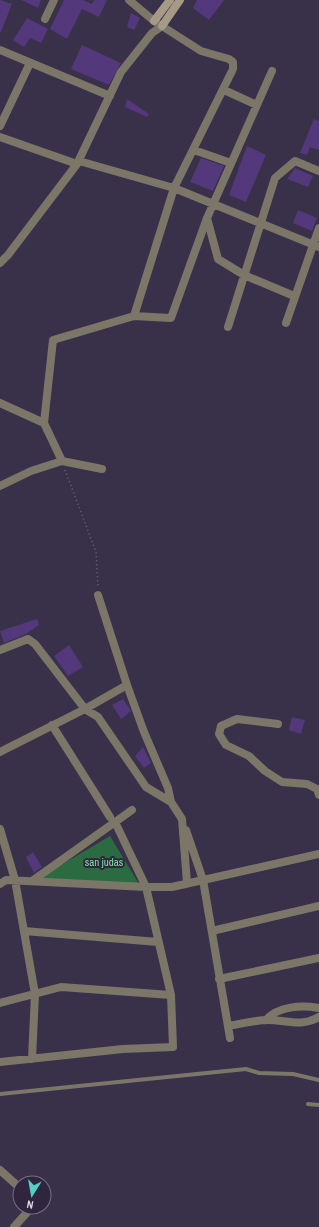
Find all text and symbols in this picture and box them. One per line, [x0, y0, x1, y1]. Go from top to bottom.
park label: san judas [85, 855, 124, 869]
north arrow [12, 1175, 52, 1215]
text: N [26, 1197, 35, 1212]

